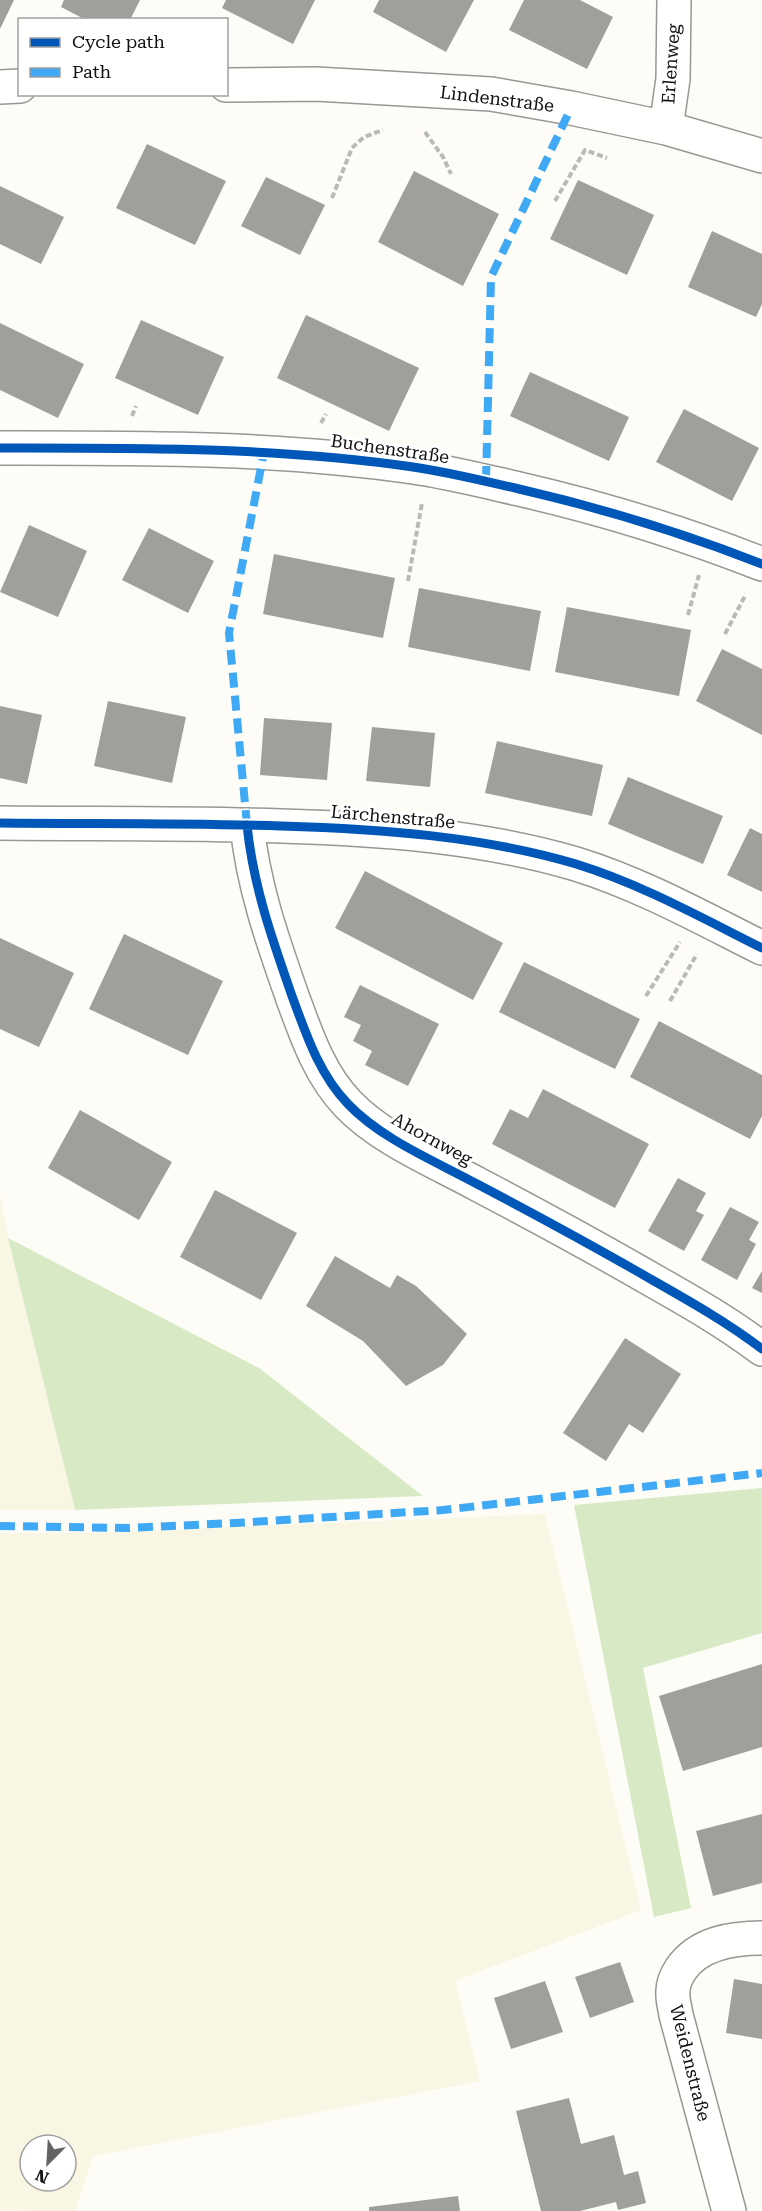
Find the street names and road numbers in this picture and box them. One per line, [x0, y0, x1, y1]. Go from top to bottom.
street label: Erlenweg [657, 22, 684, 105]
street label: Lindenstraße [439, 81, 555, 116]
street label: Buchenstraße [329, 430, 451, 467]
street label: Lärchenstraße [330, 801, 456, 832]
street label: Ahornweg [388, 1108, 477, 1170]
street label: Weidenstraße [666, 2002, 715, 2124]

